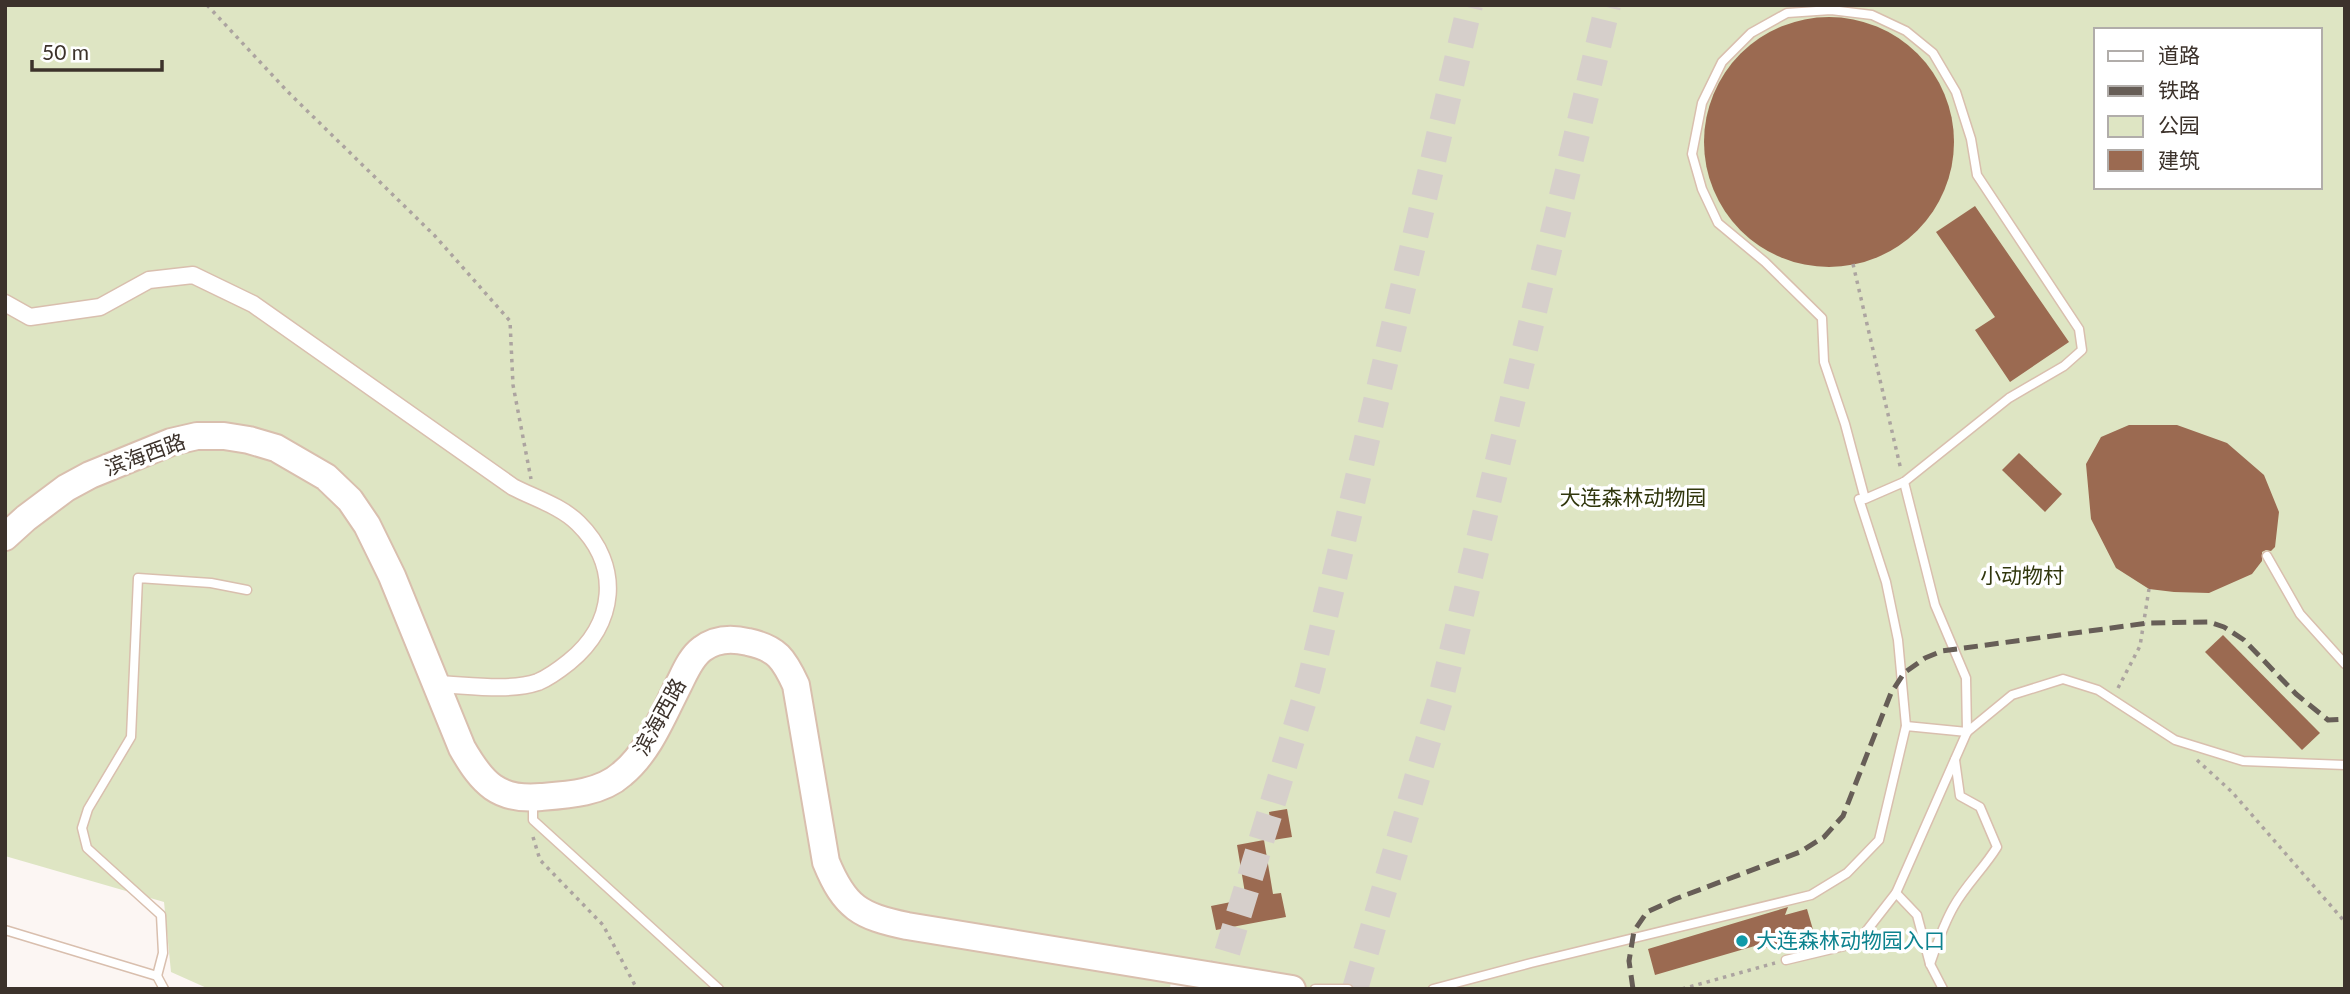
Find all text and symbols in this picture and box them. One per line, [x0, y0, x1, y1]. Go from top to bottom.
scale bar [32, 28, 161, 72]
legend [2094, 28, 2322, 189]
text: 50 m [42, 39, 89, 64]
text: 道路 [2158, 42, 2200, 67]
text: 铁路 [2158, 77, 2200, 102]
text: 公园 [2158, 112, 2200, 137]
text: 建筑 [2158, 147, 2200, 172]
street label: 滨海西路 [101, 427, 188, 480]
park label: 大连森林动物园 [1560, 484, 1707, 509]
park label: 小动物村 [1980, 562, 2064, 587]
street label: 滨海西路 [627, 673, 690, 759]
place label: 大连森林动物园入口 [1756, 927, 1945, 952]
marker: 大连森林动物园入口 [1734, 933, 1750, 949]

